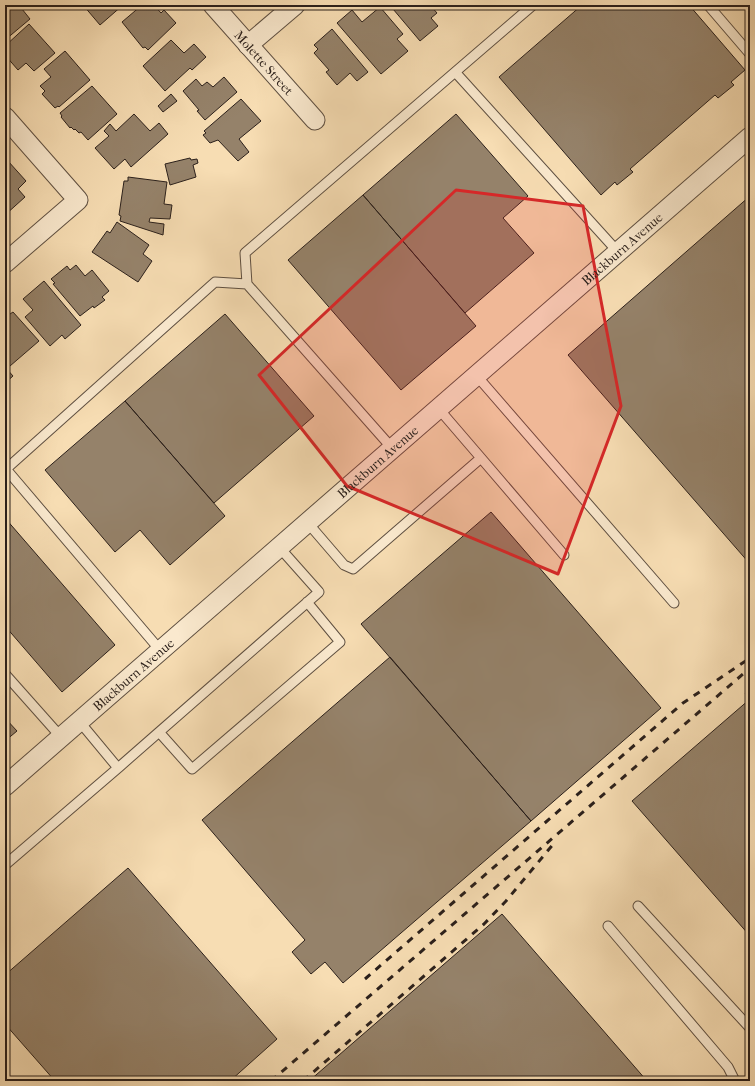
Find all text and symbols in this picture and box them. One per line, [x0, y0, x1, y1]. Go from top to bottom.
street label: Molette Street [231, 28, 296, 98]
street label: Blackburn Avenue [579, 209, 666, 288]
street label: Blackburn Avenue [334, 422, 422, 501]
street label: Blackburn Avenue [90, 635, 177, 714]

